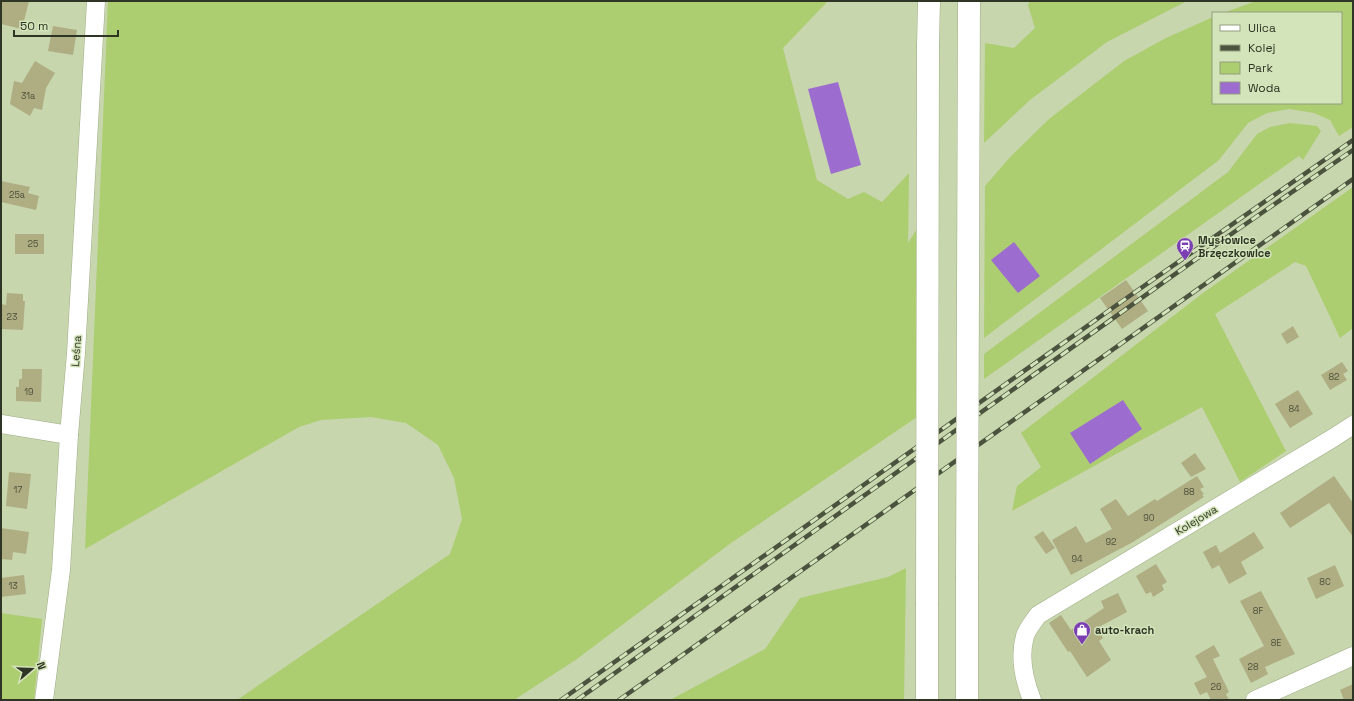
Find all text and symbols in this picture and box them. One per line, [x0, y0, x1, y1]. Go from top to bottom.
scale bar [14, 12, 118, 38]
legend [1212, 12, 1342, 104]
text: 50 m [20, 18, 48, 34]
text: Ulica [1248, 20, 1276, 36]
text: Kolej [1248, 40, 1276, 56]
text: Park [1248, 60, 1273, 76]
text: Woda [1248, 80, 1280, 96]
house number: 31a [21, 90, 35, 102]
house number: 25a [9, 189, 25, 201]
place label: Mysłowice Brzęczkowice [1198, 233, 1271, 260]
station icon: Mysłowice Brzęczkowice [1175, 236, 1195, 261]
house number: 25 [28, 238, 38, 250]
house number: 23 [7, 311, 17, 323]
street label: Leśna [68, 334, 84, 367]
house number: 82 [1328, 371, 1340, 383]
house number: 19 [24, 386, 34, 398]
house number: 84 [1288, 403, 1300, 415]
house number: 17 [14, 484, 22, 496]
house number: 88 [1183, 486, 1195, 498]
street label: Kolejowa [1172, 502, 1220, 538]
house number: 90 [1143, 512, 1155, 524]
house number: 92 [1106, 536, 1116, 548]
house number: 94 [1071, 553, 1083, 565]
house number: 8C [1319, 576, 1331, 588]
house number: 13 [8, 580, 18, 592]
house number: 8F [1253, 605, 1263, 617]
shop icon: auto-krach [1072, 620, 1092, 645]
place label: auto-krach [1095, 623, 1154, 637]
house number: 8E [1271, 637, 1281, 649]
north arrow [12, 649, 52, 689]
text: N [34, 660, 49, 672]
house number: 28 [1247, 661, 1259, 673]
house number: 26 [1211, 681, 1222, 693]

